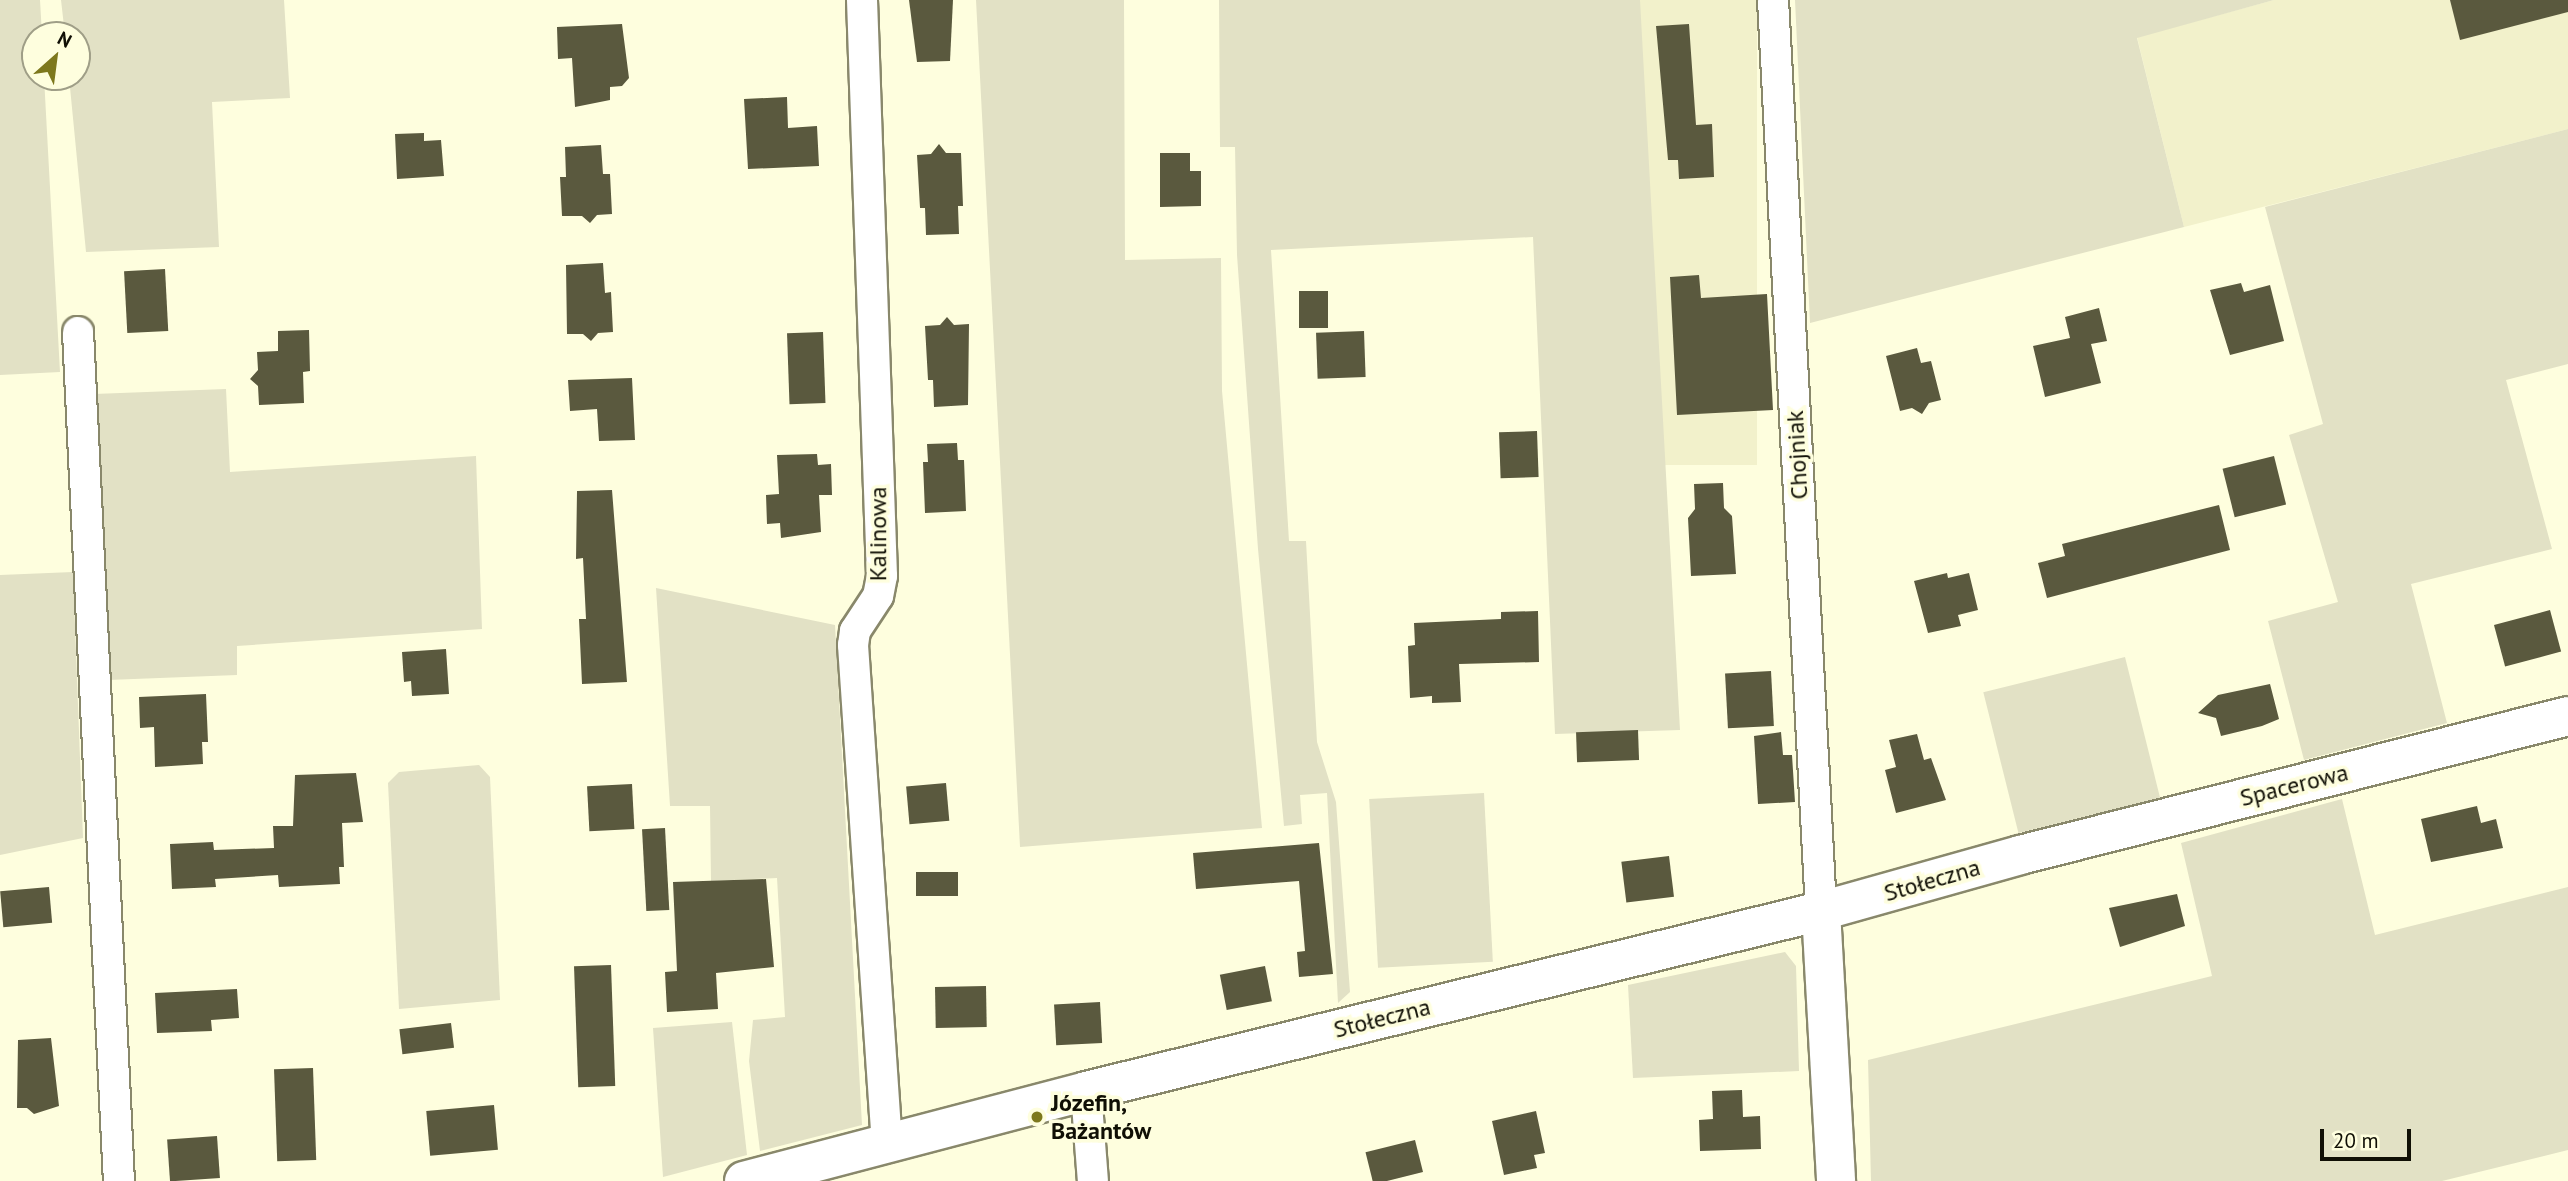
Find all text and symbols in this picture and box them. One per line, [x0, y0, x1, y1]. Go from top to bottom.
north arrow [21, 21, 91, 91]
text: N [54, 26, 76, 53]
street label: Chojniak [1780, 410, 1814, 500]
street label: Kalinowa [864, 487, 892, 581]
street label: Spacerowa [2237, 758, 2351, 812]
street label: Stołeczna [1881, 853, 1983, 907]
street label: Stołeczna [1331, 992, 1433, 1044]
place label: Józefin, Bażantów [1051, 1089, 1151, 1145]
marker: Józefin, Bażantów [1029, 1109, 1045, 1125]
scale bar [2323, 1114, 2414, 1158]
text: 20 m [2333, 1127, 2379, 1154]

